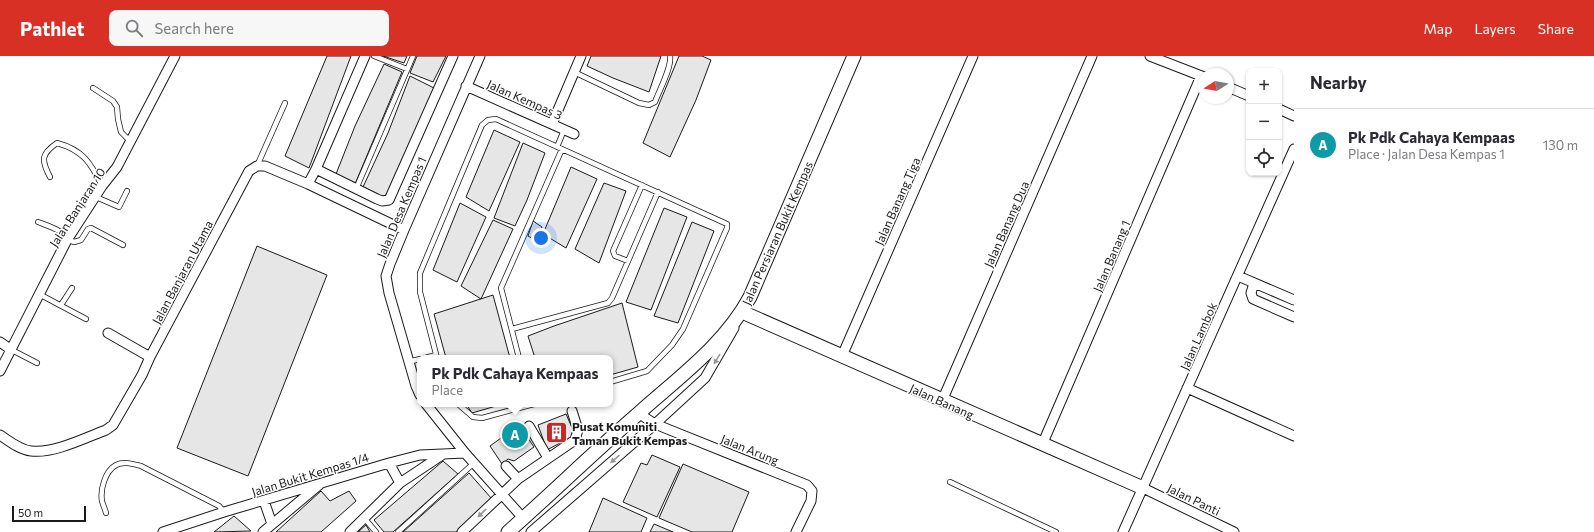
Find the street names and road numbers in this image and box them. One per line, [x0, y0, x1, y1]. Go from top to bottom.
street label: Jalan Kempas 3 [485, 76, 565, 123]
street label: Jalan Desa Kempas 1 [373, 154, 429, 260]
street label: Jalan Banang Tiga [871, 155, 924, 247]
street label: Jalan Persiaran Bukit Kempas [739, 159, 816, 307]
street label: Jalan Banjaran 10 [46, 165, 109, 250]
street label: Jalan Banang Dua [981, 179, 1032, 270]
street label: Jalan Banjaran Utama [149, 218, 216, 327]
street label: Jalan Banang 1 [1090, 218, 1133, 294]
street label: Jalan Lambok [1177, 300, 1220, 372]
street label: Jalan Banang [907, 381, 977, 423]
street label: Jalan Arung [719, 431, 782, 468]
street label: Jalan Bukit Kempas 1/4 [250, 449, 371, 499]
street label: Jalan Panti [1165, 480, 1223, 519]

